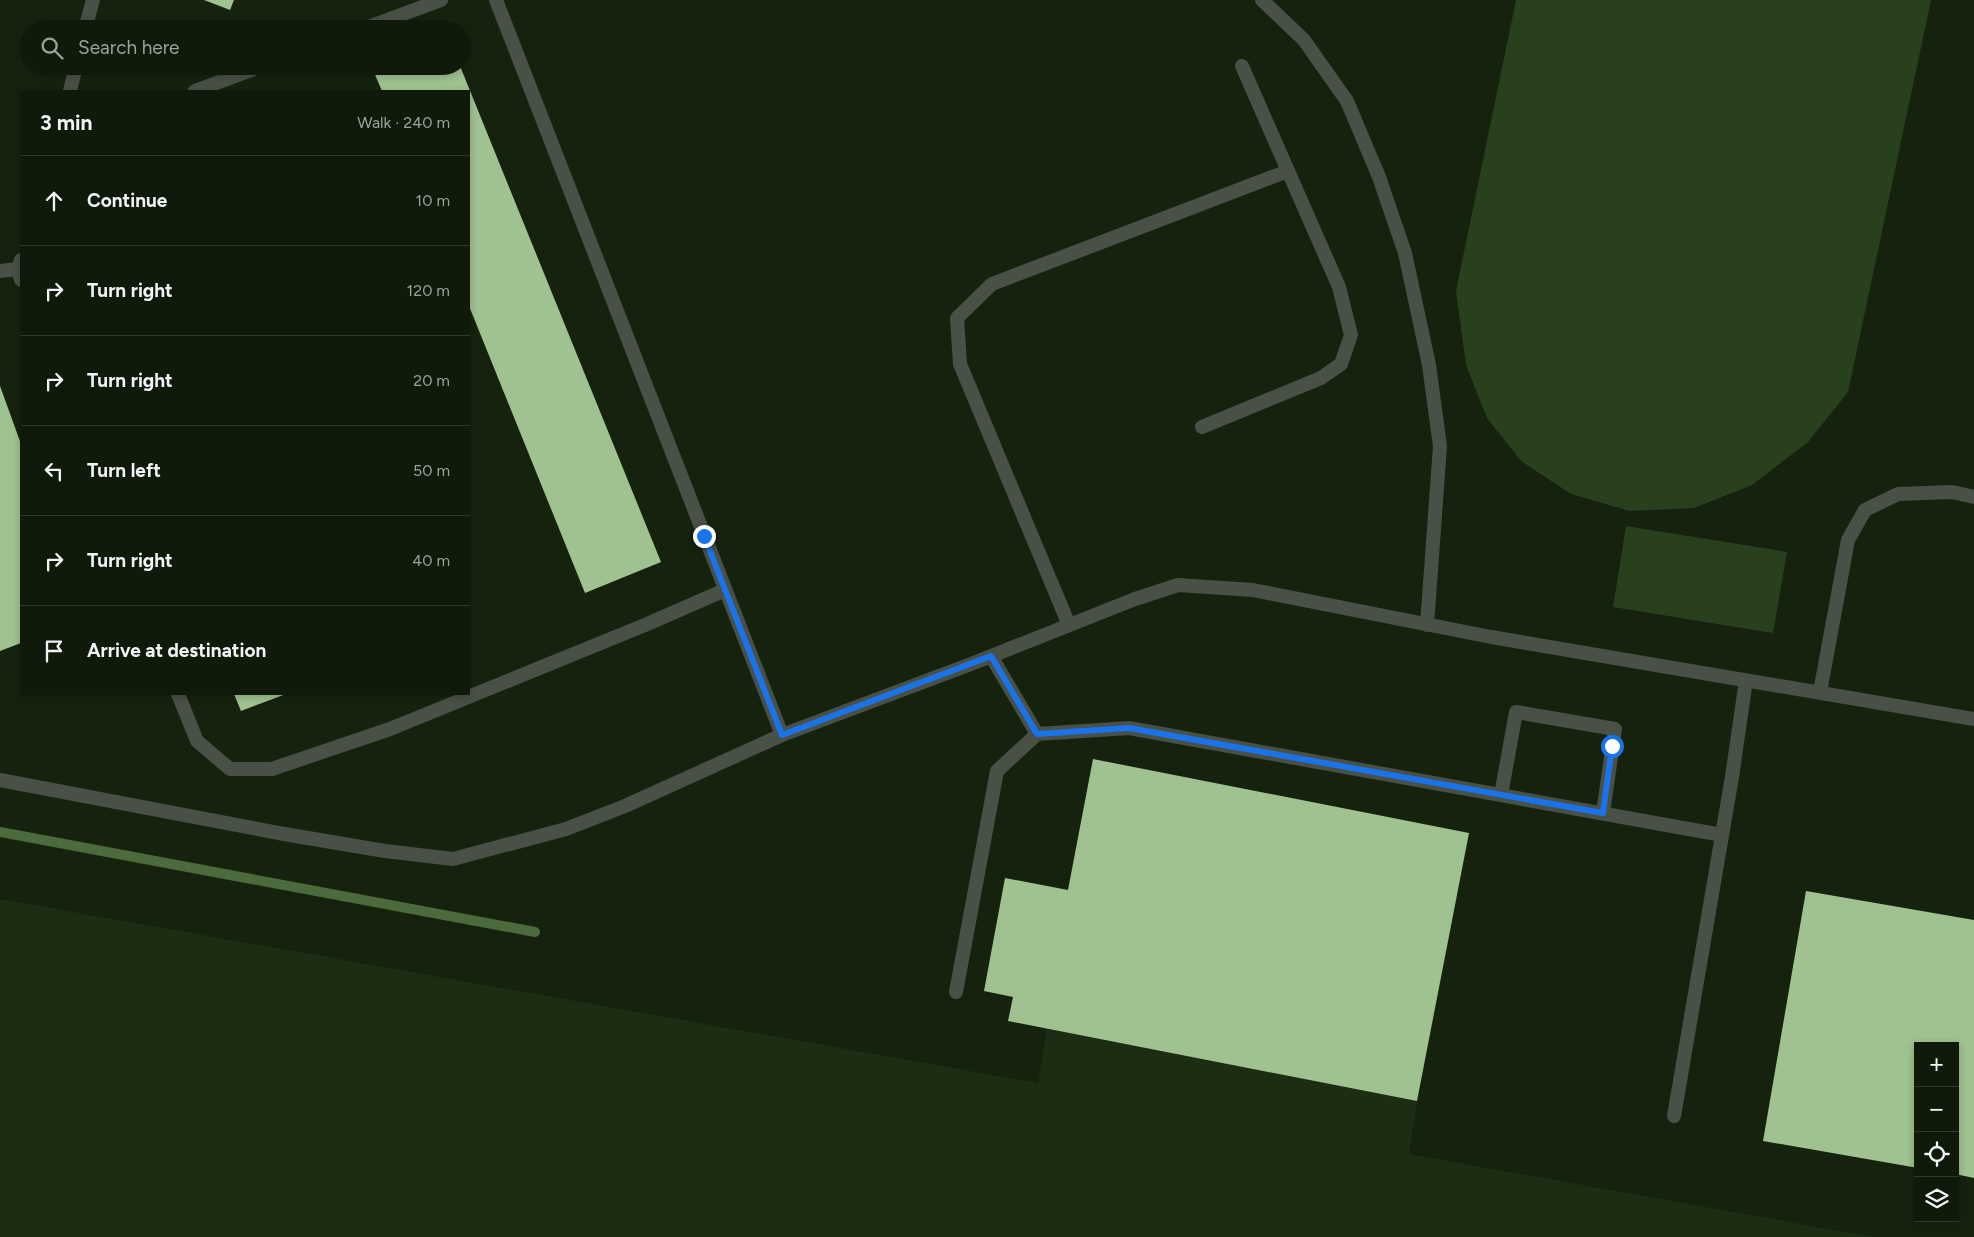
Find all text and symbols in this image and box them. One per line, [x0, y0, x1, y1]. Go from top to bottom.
search box [20, 20, 470, 75]
icon: search [38, 34, 66, 62]
text: Search here [78, 36, 180, 59]
text: 3 min [40, 110, 92, 135]
text: Walk · 240 m [357, 113, 450, 132]
icon: ahead [40, 187, 68, 215]
text: Continue [87, 189, 167, 212]
text: 10 m [416, 191, 450, 210]
icon: right [40, 277, 68, 305]
text: Turn right [87, 279, 173, 302]
text: 120 m [407, 281, 450, 300]
icon: right [40, 367, 68, 395]
text: Turn right [87, 369, 173, 392]
text: 20 m [413, 371, 450, 390]
icon: left [40, 457, 68, 485]
text: Turn left [87, 459, 161, 482]
text: 50 m [413, 461, 450, 480]
route end [693, 525, 716, 548]
icon: right [40, 547, 68, 575]
text: Turn right [87, 549, 173, 572]
text: 40 m [412, 551, 450, 570]
icon: arrive [40, 637, 68, 665]
text: Arrive at destination [87, 639, 266, 662]
route start [1601, 735, 1624, 758]
map controls [1914, 1042, 1959, 1222]
button: + [1914, 1042, 1959, 1087]
button: − [1914, 1087, 1959, 1132]
button: locate [1914, 1132, 1959, 1177]
button: layers [1914, 1177, 1959, 1222]

